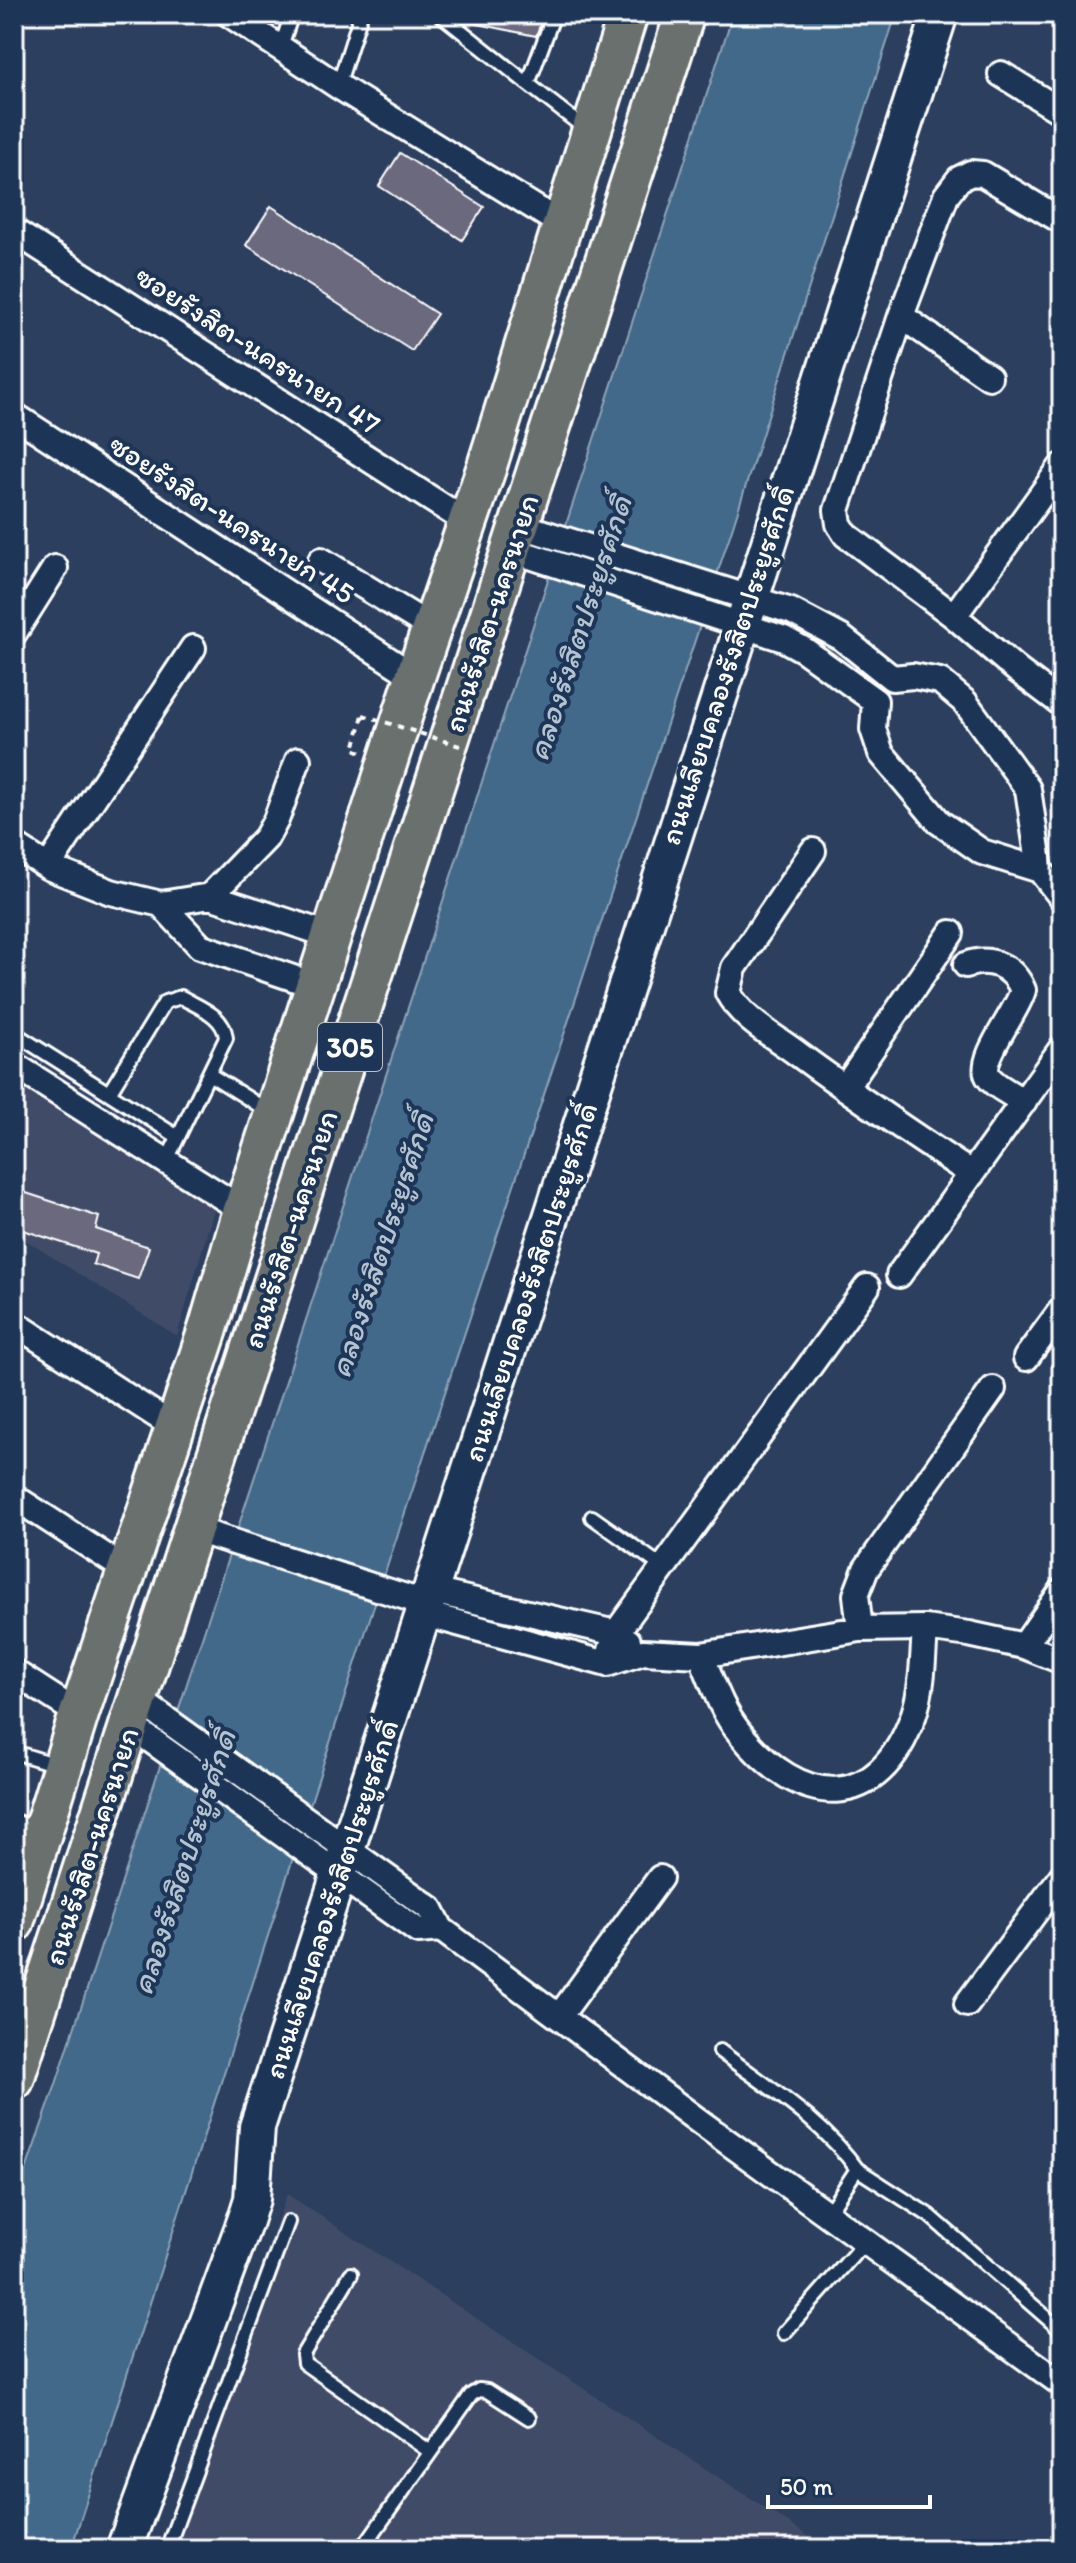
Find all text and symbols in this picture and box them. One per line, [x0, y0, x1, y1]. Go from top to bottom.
street label: ซอยรังสิต-นครนายก 47 [129, 257, 388, 443]
street label: ซอยรังสิต-นครนายก 45 [103, 425, 362, 612]
street label: ถนนเลียบคลองรังสิตประยูรศักดิ์ [650, 480, 803, 850]
water label: คลองรังสิตประยูรศักดิ์ [518, 485, 644, 766]
street label: ถนนรังสิต-นครนายก [435, 489, 546, 737]
road number: 305 [318, 1023, 382, 1071]
street label: ถนนเลียบคลองรังสิตประยูรศักดิ์ [453, 1097, 606, 1467]
water label: คลองรังสิตประยูรศักดิ์ [320, 1102, 446, 1383]
street label: ถนนรังสิต-นครนายก [234, 1105, 345, 1353]
street label: ถนนเลียบคลองรังสิตประยูรศักดิ์ [254, 1714, 407, 2084]
water label: คลองรังสิตประยูรศักดิ์ [122, 1719, 248, 2000]
street label: ถนนรังสิต-นครนายก [35, 1722, 146, 1970]
scale bar [768, 2459, 930, 2509]
text: 50 m [780, 2472, 833, 2501]

